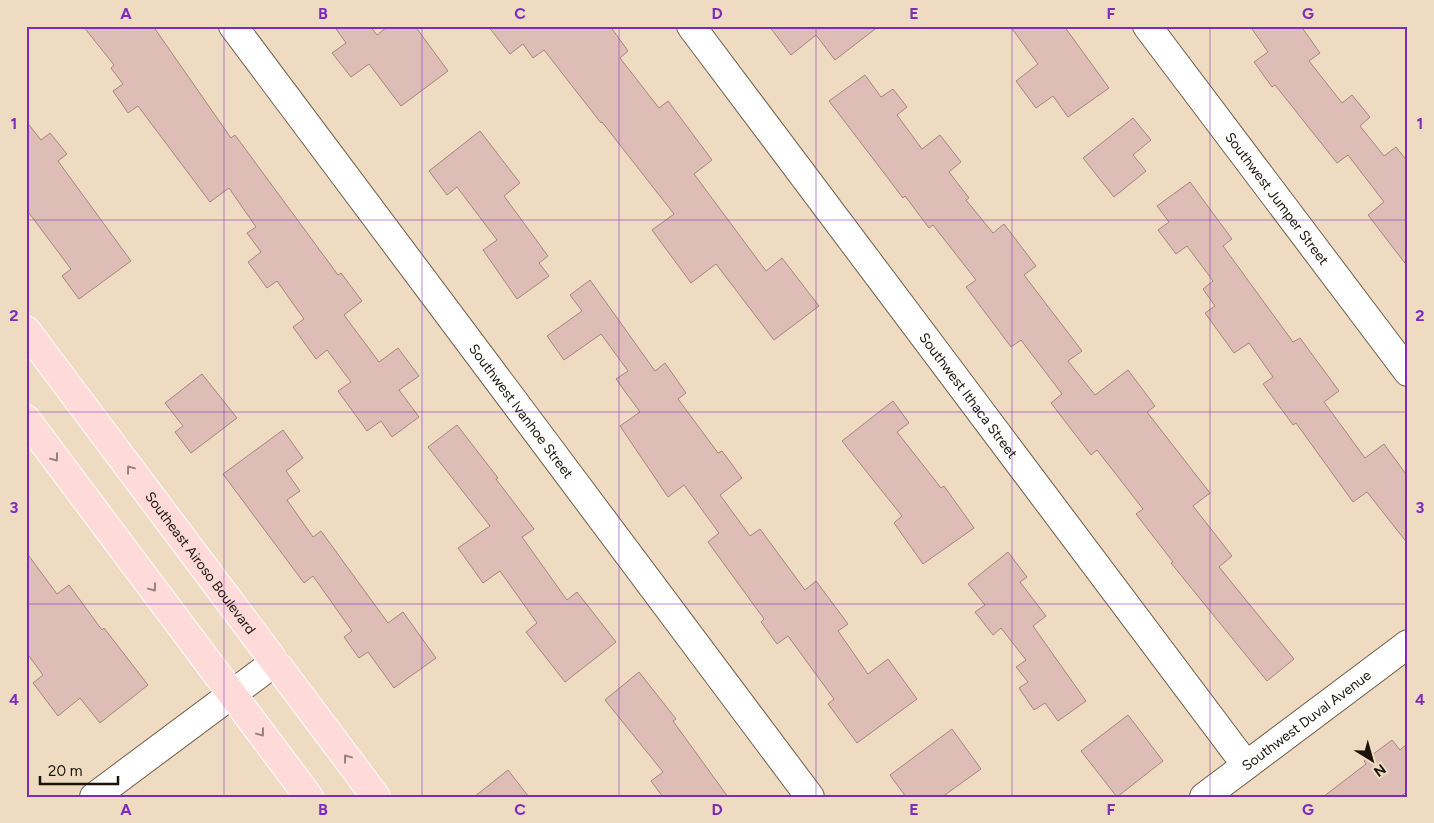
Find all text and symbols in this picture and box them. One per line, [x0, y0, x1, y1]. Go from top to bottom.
text: A [120, 4, 132, 23]
text: B [318, 4, 328, 23]
text: C [514, 4, 526, 23]
text: D [711, 4, 723, 23]
text: E [909, 4, 919, 23]
text: F [1107, 4, 1116, 23]
text: G [1302, 4, 1314, 23]
text: 1 [11, 114, 17, 133]
text: 1 [1417, 114, 1423, 133]
street label: Southwest Jumper Street [1222, 129, 1333, 268]
text: 2 [9, 306, 19, 325]
text: 2 [1415, 306, 1425, 325]
street label: Southwest Ithaca Street [916, 329, 1021, 462]
street label: Southwest Ivanhoe Street [465, 341, 577, 482]
one-way arrow [50, 452, 58, 461]
one-way arrow [128, 466, 136, 475]
street label: Southeast Airoso Boulevard [142, 488, 259, 637]
text: 3 [10, 498, 19, 517]
text: 3 [1416, 498, 1425, 517]
one-way arrow [147, 582, 156, 592]
street label: Southwest Duval Avenue [1238, 666, 1375, 774]
text: 4 [9, 690, 19, 709]
text: 4 [1415, 690, 1425, 709]
one-way arrow [256, 727, 264, 736]
north arrow [1346, 736, 1396, 786]
scale bar [40, 753, 118, 785]
one-way arrow [344, 754, 353, 764]
text: N [1370, 760, 1389, 780]
text: 20 m [48, 762, 82, 780]
text: A [120, 800, 132, 819]
text: B [318, 800, 328, 819]
text: C [514, 800, 526, 819]
text: D [711, 800, 723, 819]
text: E [909, 800, 919, 819]
text: F [1107, 800, 1116, 819]
text: G [1302, 800, 1314, 819]

